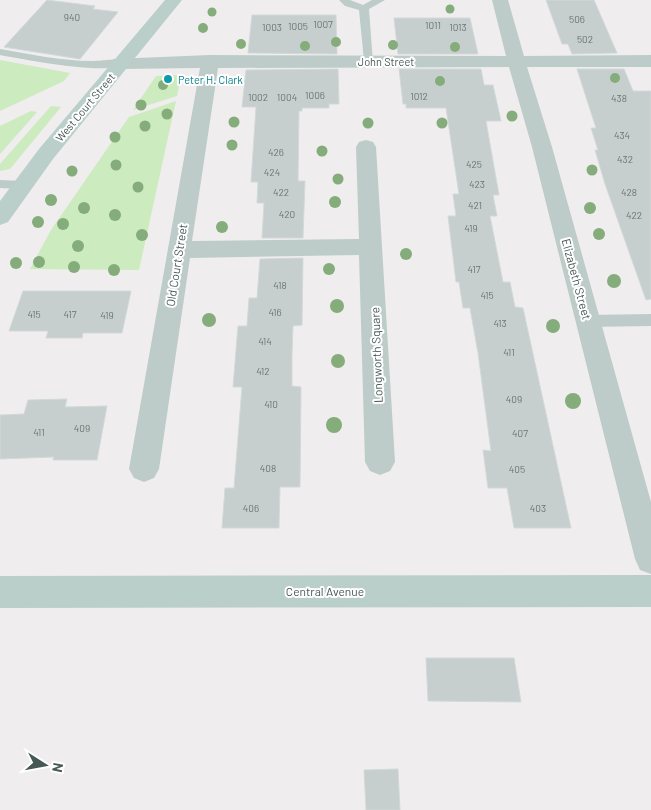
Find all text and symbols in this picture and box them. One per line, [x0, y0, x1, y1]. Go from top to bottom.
house number: 940 [64, 11, 80, 23]
house number: 506 [569, 13, 585, 25]
house number: 1007 [313, 18, 333, 30]
house number: 1011 [425, 19, 441, 31]
house number: 1005 [288, 20, 308, 32]
house number: 1003 [262, 21, 282, 33]
house number: 1013 [449, 21, 467, 33]
house number: 502 [577, 33, 593, 45]
street label: John Street [358, 55, 414, 68]
street label: West Court Street [53, 70, 117, 144]
marker: Peter H. Clark [162, 73, 174, 85]
place label: Peter H. Clark [178, 73, 243, 86]
house number: 1006 [305, 89, 325, 101]
house number: 1012 [410, 90, 428, 102]
house number: 1002 [248, 91, 268, 103]
house number: 1004 [277, 91, 297, 103]
house number: 438 [611, 92, 627, 104]
house number: 434 [614, 129, 630, 141]
house number: 426 [268, 146, 284, 158]
house number: 432 [617, 153, 633, 165]
house number: 425 [466, 158, 482, 170]
house number: 424 [264, 166, 280, 178]
house number: 423 [469, 178, 485, 190]
house number: 422 [273, 186, 289, 198]
house number: 428 [621, 186, 637, 198]
house number: 421 [468, 199, 482, 211]
house number: 420 [279, 208, 295, 220]
house number: 422 [626, 209, 642, 221]
house number: 419 [464, 222, 478, 234]
street label: Old Court Street [163, 223, 189, 307]
street label: Elizabeth Street [559, 237, 595, 321]
house number: 417 [468, 263, 481, 275]
house number: 418 [273, 279, 287, 291]
house number: 415 [480, 289, 494, 301]
house number: 416 [268, 306, 282, 318]
street label: Longworth Square [367, 307, 385, 403]
house number: 415 [27, 308, 41, 320]
house number: 417 [64, 308, 77, 320]
house number: 419 [100, 309, 114, 321]
house number: 413 [493, 317, 507, 329]
house number: 414 [258, 335, 272, 347]
house number: 411 [503, 346, 515, 358]
house number: 412 [256, 365, 270, 377]
house number: 409 [506, 393, 522, 405]
house number: 410 [264, 398, 278, 410]
house number: 409 [74, 422, 90, 434]
house number: 411 [33, 426, 45, 438]
house number: 407 [512, 427, 528, 439]
house number: 408 [260, 462, 276, 474]
house number: 405 [509, 463, 525, 475]
house number: 406 [243, 502, 259, 514]
house number: 403 [530, 502, 546, 514]
street label: Central Avenue [286, 584, 364, 598]
north arrow [20, 740, 70, 790]
text: N [49, 761, 67, 774]

